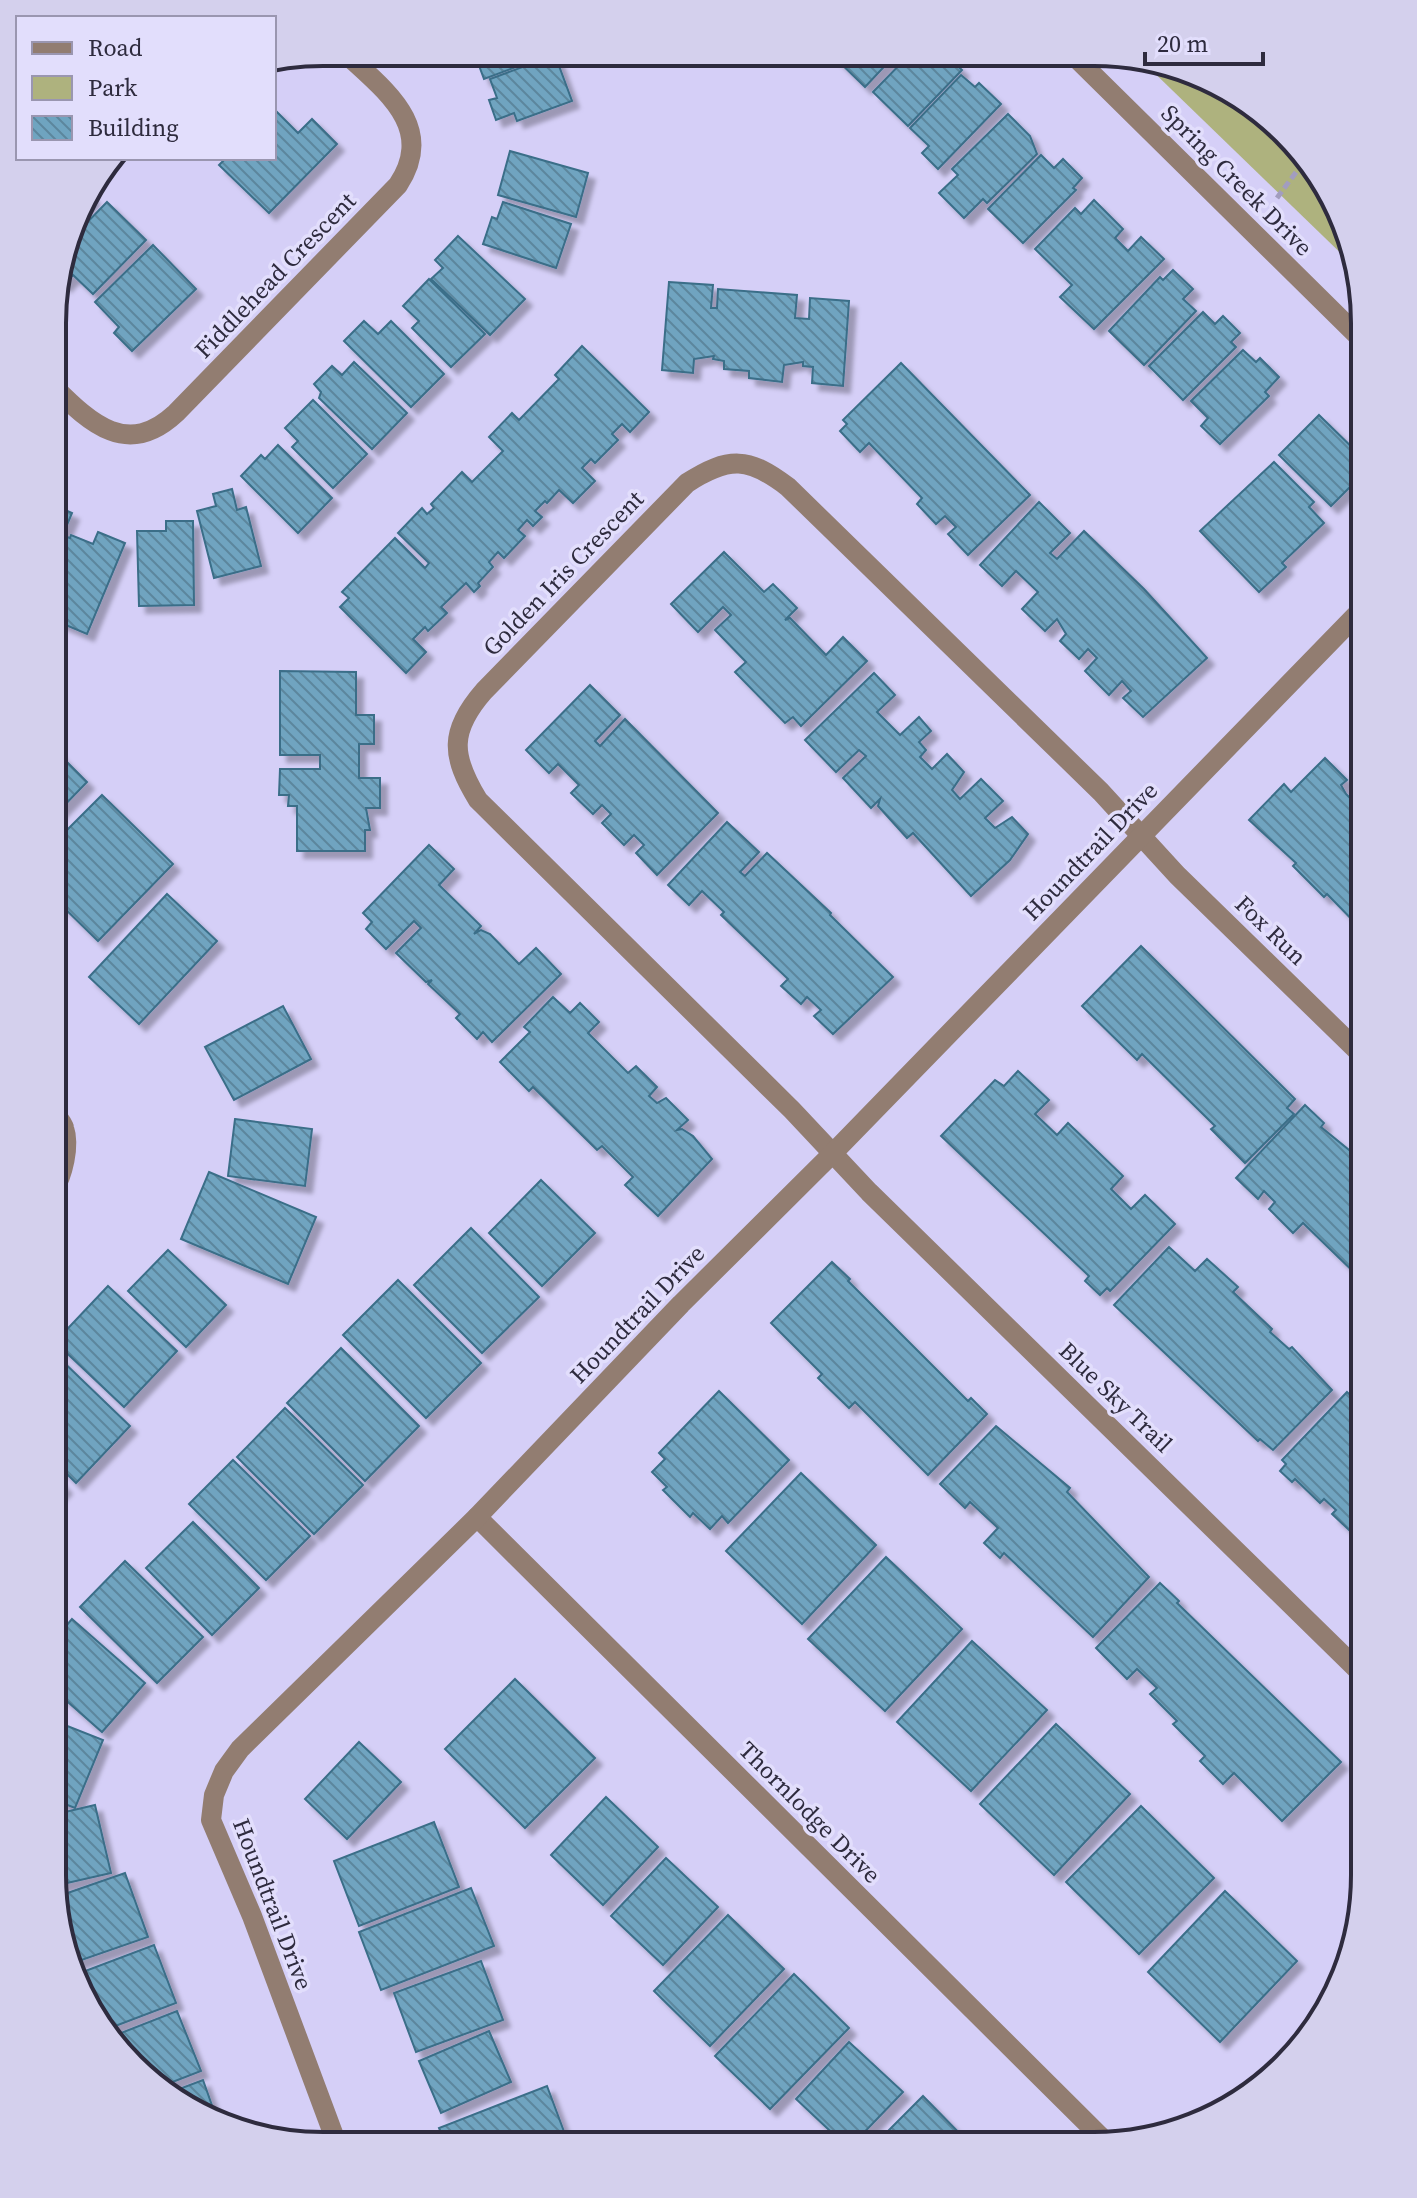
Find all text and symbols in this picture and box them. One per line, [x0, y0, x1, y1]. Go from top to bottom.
legend [16, 16, 276, 160]
scale bar [1145, 16, 1263, 66]
text: 20 m [1157, 27, 1208, 60]
text: Road [88, 31, 143, 64]
text: Park [88, 71, 138, 104]
street label: Spring Creek Drive [1154, 97, 1320, 263]
text: Building [88, 111, 179, 144]
street label: Fiddlehead Crescent [187, 185, 363, 365]
street label: Golden Iris Crescent [475, 483, 651, 663]
street label: Houndtrail Drive [1015, 774, 1165, 928]
street label: Fox Run [1228, 888, 1314, 972]
street label: Houndtrail Drive [562, 1237, 712, 1391]
street label: Blue Sky Trail [1052, 1334, 1180, 1460]
street label: Thornlodge Drive [732, 1734, 888, 1890]
street label: Houndtrail Drive [225, 1814, 321, 1994]

